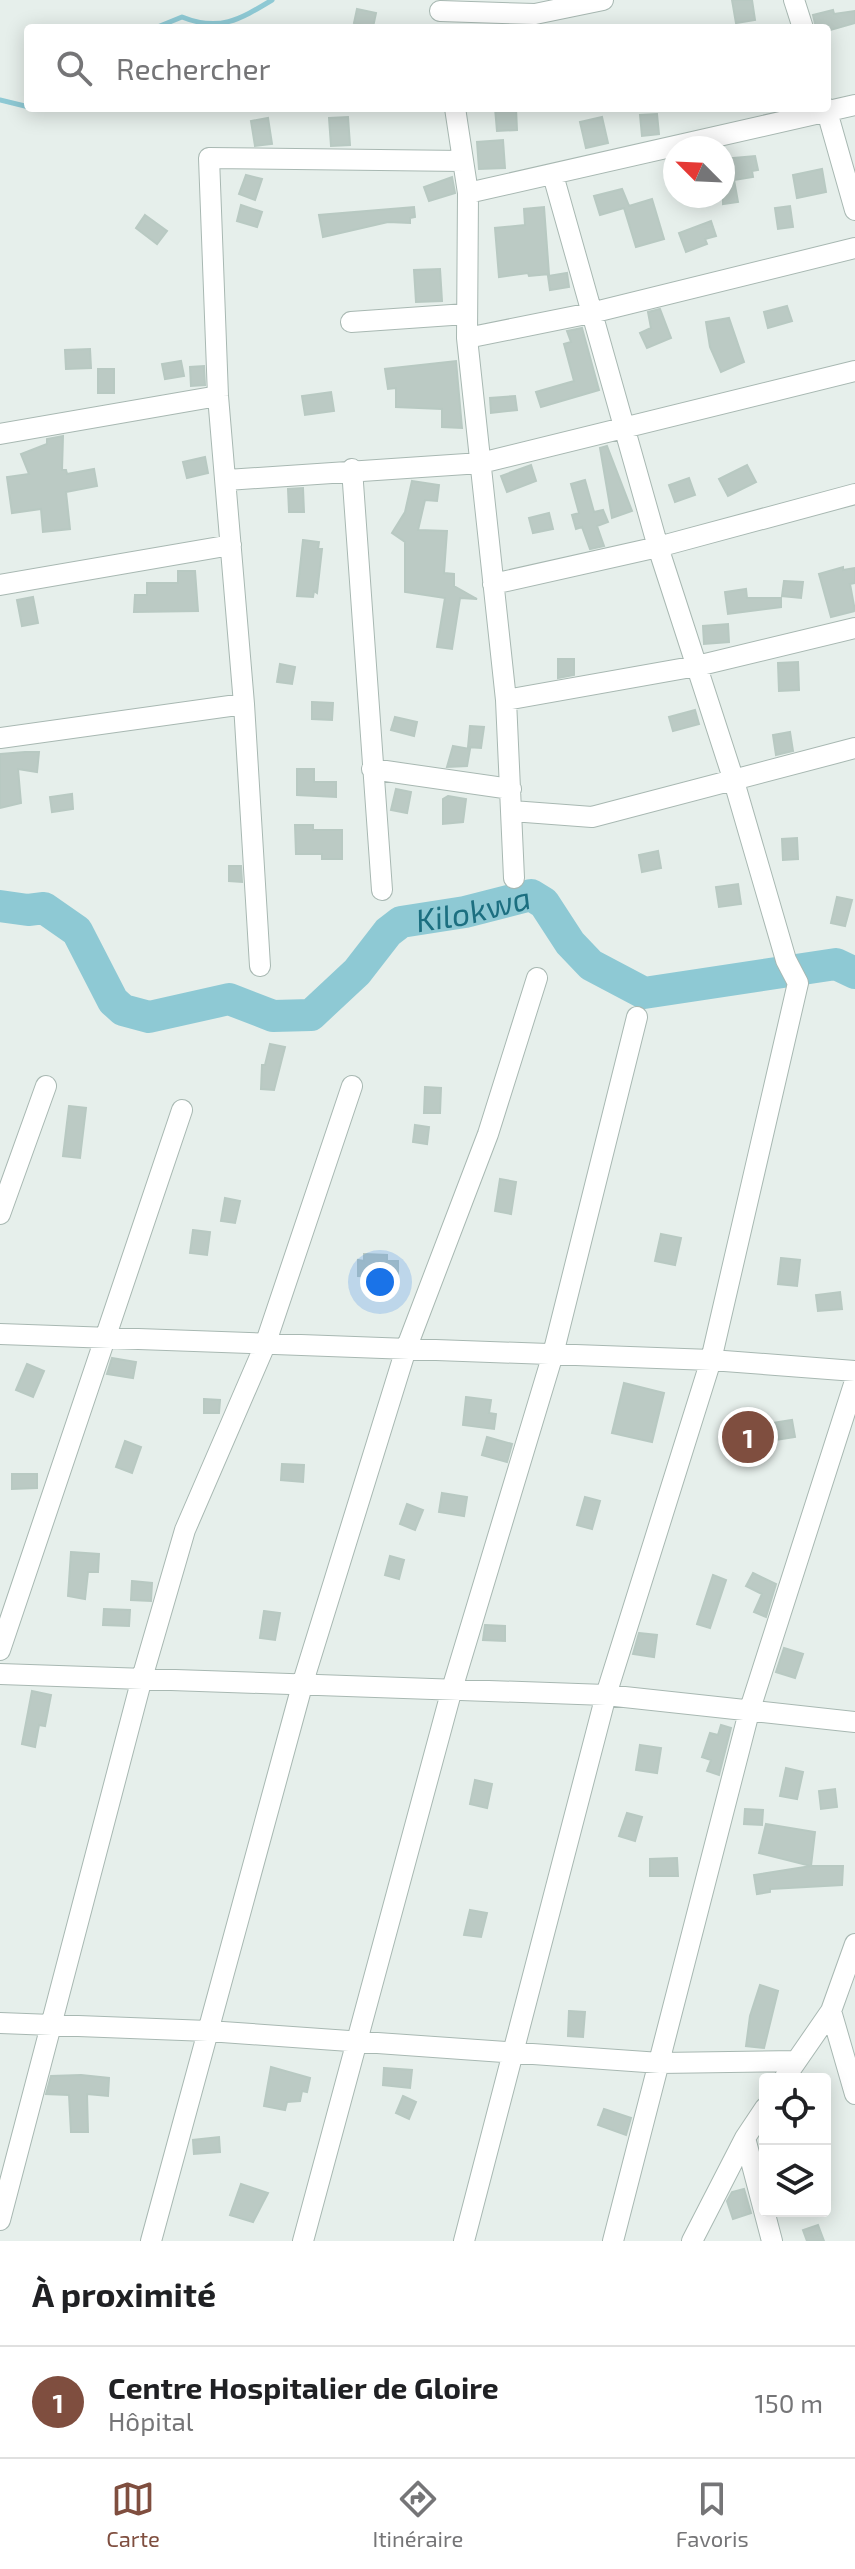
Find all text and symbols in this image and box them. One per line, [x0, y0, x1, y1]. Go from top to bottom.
search box [24, 24, 831, 112]
icon: search [52, 46, 96, 90]
text: Rechercher [116, 50, 271, 86]
north arrow [663, 136, 735, 208]
water label: Kilokwa [413, 877, 534, 938]
your location [360, 1262, 400, 1302]
pin: 1 [722, 1407, 774, 1467]
map controls [759, 2073, 831, 2217]
button: locate [759, 2073, 831, 2145]
button: layers [759, 2145, 831, 2217]
text: À proximité [32, 2273, 216, 2314]
text: Centre Hospitalier de Gloire [108, 2369, 499, 2405]
text: 1 [52, 2387, 64, 2418]
text: 150 m [754, 2387, 823, 2418]
text: Hôpital [108, 2405, 194, 2436]
tab: Carte [106, 2477, 160, 2551]
tab: Itinéraire [372, 2477, 463, 2551]
tab: Favoris [676, 2477, 749, 2551]

